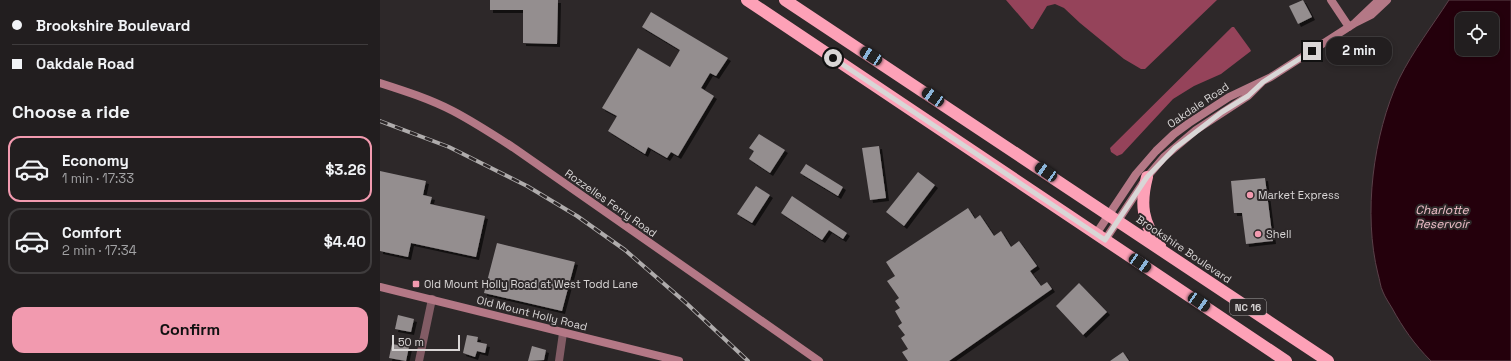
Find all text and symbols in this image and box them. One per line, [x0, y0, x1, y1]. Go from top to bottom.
map controls [1455, 12, 1499, 56]
button: locate [1455, 12, 1499, 56]
text: Brookshire Boulevard [36, 16, 190, 35]
callout: 2 min [1326, 37, 1392, 65]
route end [1303, 42, 1321, 60]
text: 2 min [1342, 42, 1376, 59]
car [858, 44, 884, 68]
route start [824, 49, 842, 67]
text: Oakdale Road [36, 54, 134, 73]
street label: Oakdale Road [1164, 79, 1232, 131]
car [920, 85, 946, 109]
text: Choose a ride [12, 100, 130, 123]
icon: car [14, 151, 50, 187]
text: Economy [62, 151, 129, 170]
text: $3.26 [325, 160, 366, 179]
car [1033, 160, 1059, 184]
street label: Rozzelles Ferry Road [562, 166, 660, 240]
text: 1 min · 17:33 [62, 170, 134, 187]
place label: Market Express [1258, 188, 1340, 202]
marker: Market Express [1245, 190, 1255, 200]
water label: Charlotte Reservoir [1415, 202, 1470, 232]
street label: Brookshire Boulevard [1134, 212, 1234, 286]
icon: car [14, 223, 50, 259]
text: Comfort [62, 223, 122, 242]
place label: Shell [1266, 227, 1291, 241]
marker: Shell [1253, 229, 1263, 239]
text: $4.40 [324, 232, 366, 251]
text: 2 min · 17:34 [62, 242, 137, 259]
car [1127, 251, 1153, 275]
place label: Old Mount Holly Road at West Todd Lane [424, 277, 638, 291]
marker: Old Mount Holly Road at West Todd Lane [411, 279, 421, 289]
car [1186, 290, 1212, 314]
street label: Old Mount Holly Road [475, 292, 589, 334]
road number: NC 16 [1230, 299, 1266, 315]
button: Confirm [12, 307, 368, 353]
scale bar [392, 333, 460, 352]
text: 50 m [398, 335, 424, 349]

